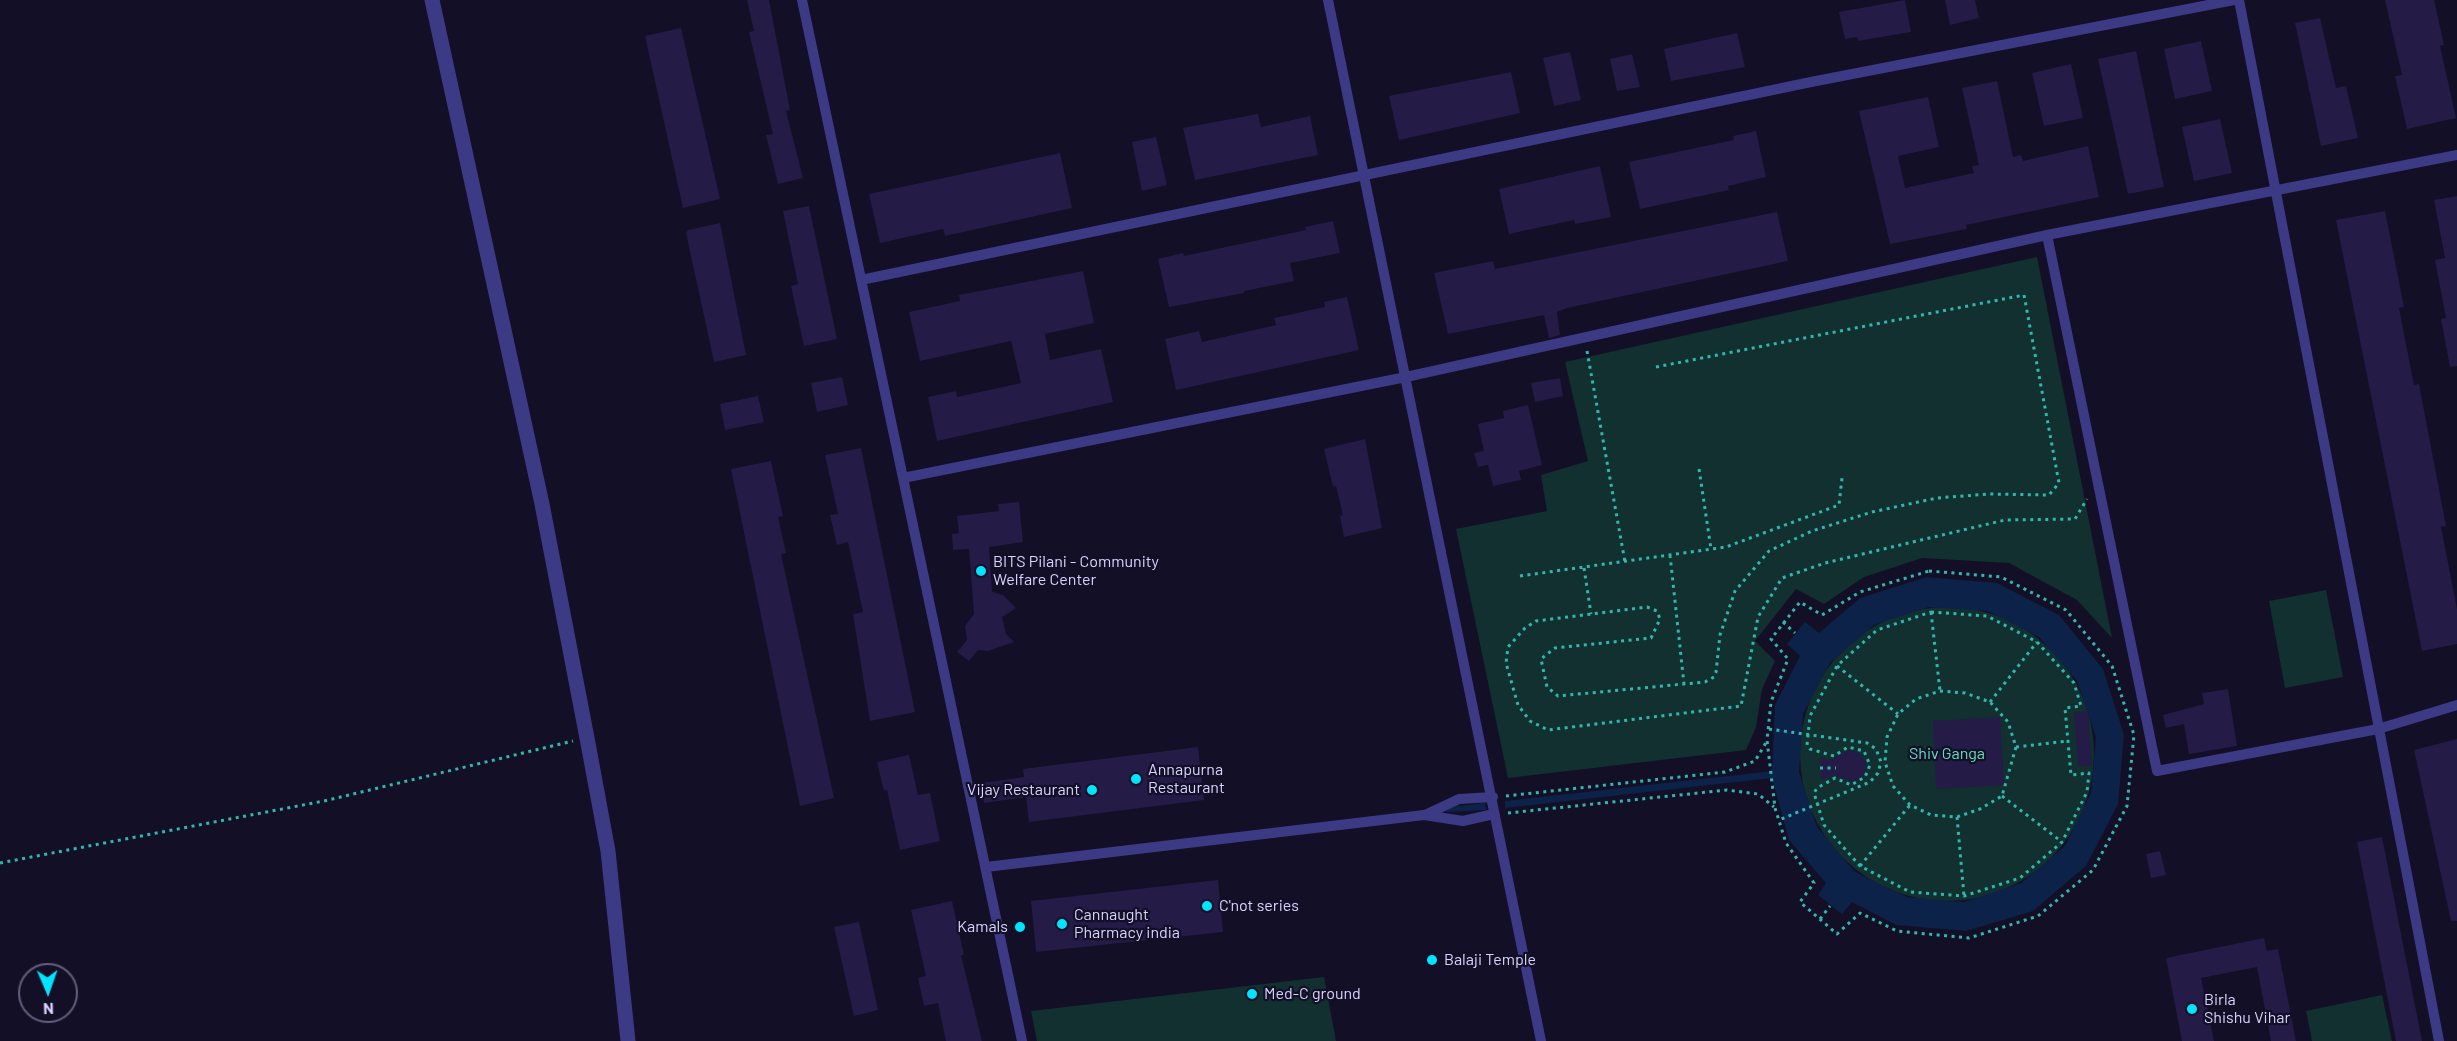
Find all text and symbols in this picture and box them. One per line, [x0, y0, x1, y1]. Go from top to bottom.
place label: BITS Pilani - Community Welfare Center [993, 552, 1159, 590]
marker: BITS Pilani - Community Welfare Center [974, 564, 988, 578]
park label: Shiv Ganga [1909, 744, 1985, 764]
place label: Annapurna Restaurant [1148, 760, 1225, 798]
marker: Annapurna Restaurant [1129, 772, 1143, 786]
place label: Vijay Restaurant [967, 780, 1080, 800]
marker: Vijay Restaurant [1085, 783, 1099, 797]
place label: C'not series [1219, 896, 1299, 916]
marker: C'not series [1200, 899, 1214, 913]
place label: Cannaught Pharmacy india [1074, 905, 1180, 943]
place label: Kamals [957, 917, 1008, 937]
marker: Cannaught Pharmacy india [1055, 917, 1069, 931]
marker: Kamals [1013, 920, 1027, 934]
place label: Balaji Temple [1444, 950, 1536, 970]
marker: Balaji Temple [1425, 953, 1439, 967]
north arrow [18, 963, 78, 1023]
place label: Med-C ground [1264, 984, 1361, 1004]
marker: Med-C ground [1245, 987, 1259, 1001]
place label: Birla Shishu Vihar [2204, 990, 2290, 1028]
text: N [43, 1000, 54, 1019]
marker: Birla Shishu Vihar [2185, 1002, 2199, 1016]

